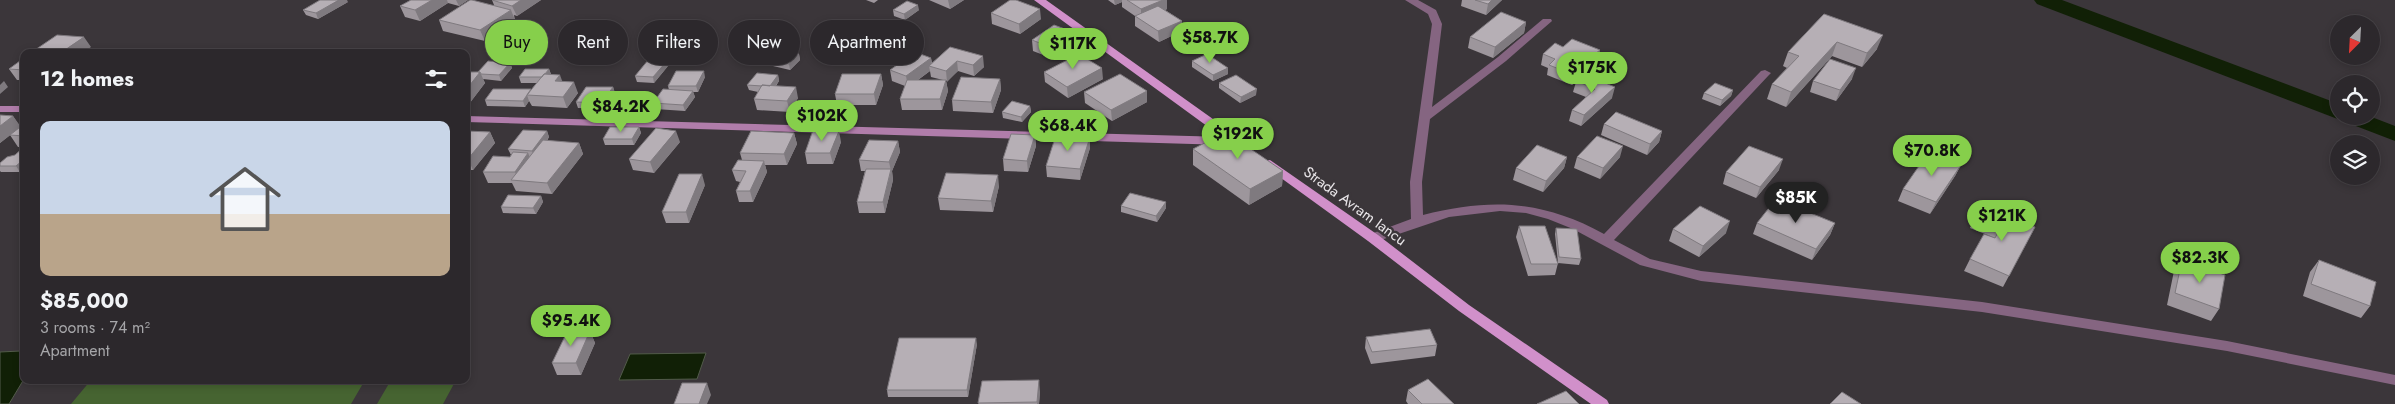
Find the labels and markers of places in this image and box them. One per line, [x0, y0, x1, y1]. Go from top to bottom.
pin: $58.7K [1169, 22, 1251, 64]
pin: $117K [1038, 28, 1108, 70]
pin: $175K [1557, 52, 1627, 94]
pin: $84.2K [580, 90, 662, 133]
pin: $102K [787, 100, 857, 142]
pin: $68.4K [1027, 110, 1109, 152]
pin: $192K [1203, 118, 1273, 160]
pin: $70.8K [1891, 134, 1973, 177]
pin: $85K [1766, 182, 1826, 224]
pin: $121K [1967, 200, 2037, 242]
pin: $82.3K [2159, 242, 2241, 284]
pin: $95.4K [530, 304, 612, 347]

